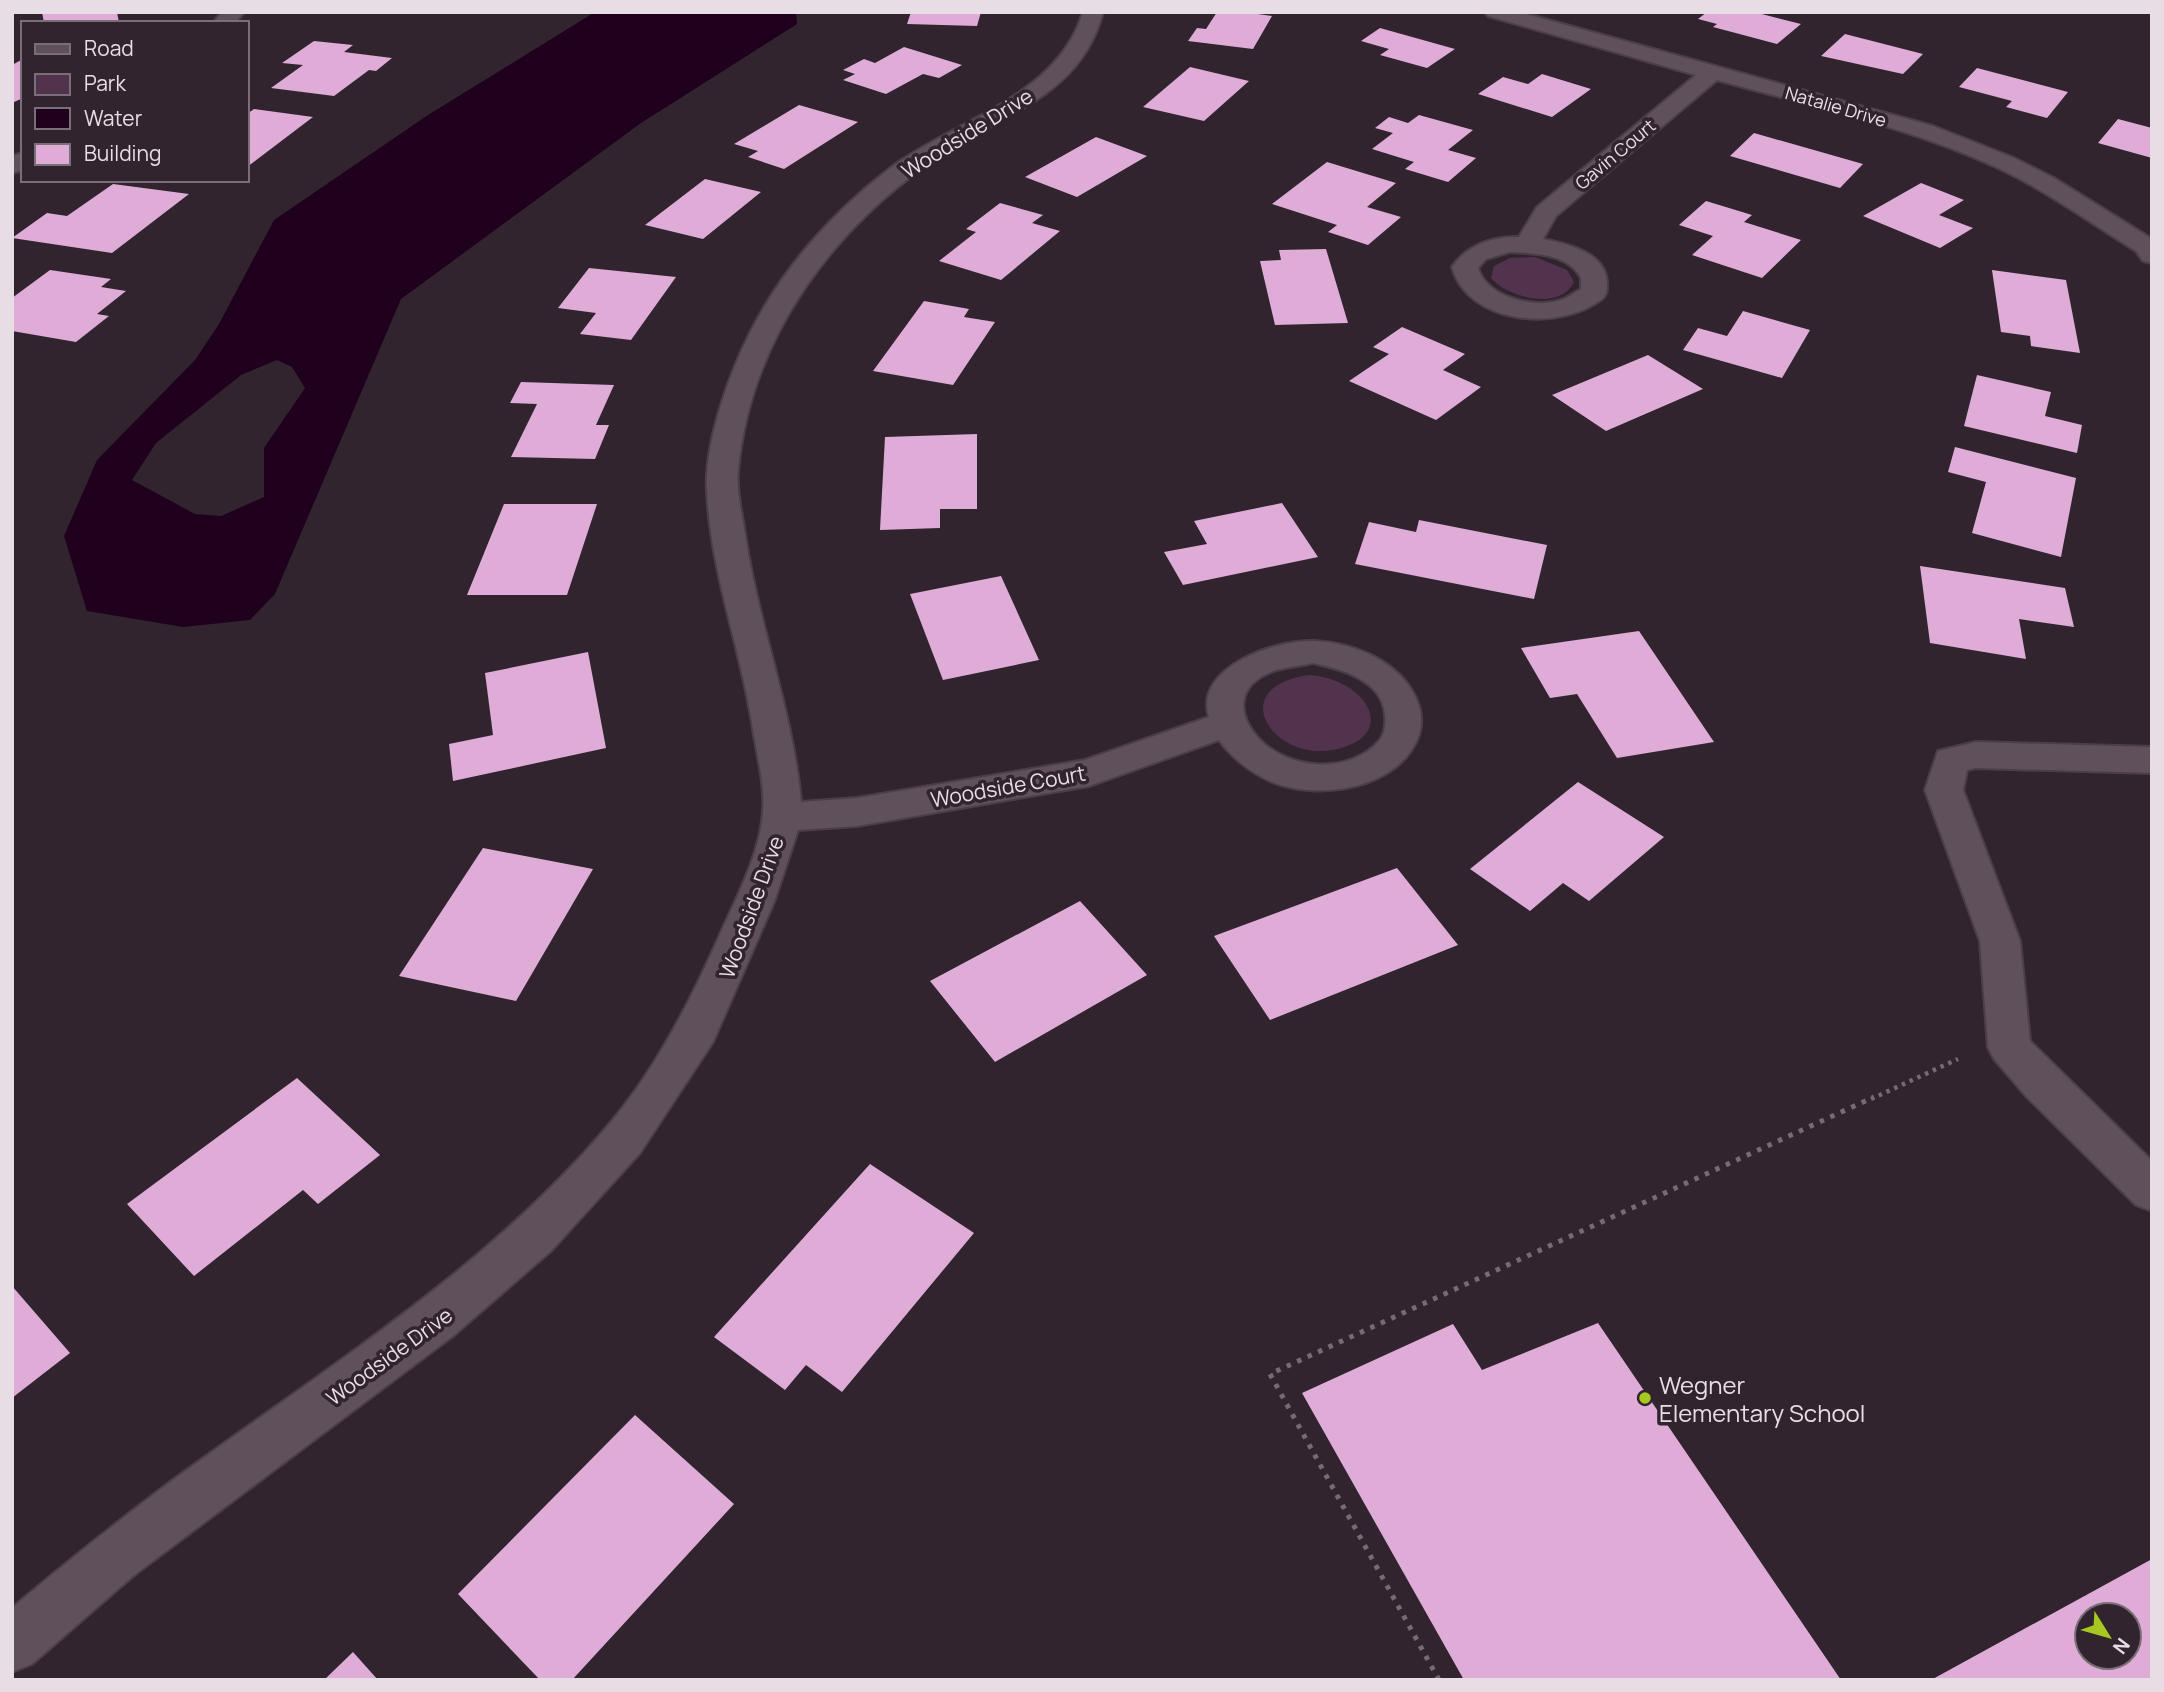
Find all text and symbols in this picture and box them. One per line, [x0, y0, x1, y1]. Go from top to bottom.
legend [21, 21, 248, 182]
text: Road [84, 34, 134, 62]
text: Park [84, 69, 126, 97]
street label: Natalie Drive [1783, 80, 1889, 132]
street label: Woodside Drive [896, 81, 1038, 185]
text: Water [84, 104, 143, 132]
street label: Gavin Court [1570, 113, 1660, 195]
text: Building [84, 139, 161, 167]
street label: Woodside Court [929, 759, 1087, 813]
street label: Woodside Drive [712, 832, 790, 982]
street label: Woodside Drive [320, 1301, 458, 1411]
place label: Wegner Elementary School [1659, 1368, 1865, 1429]
marker: Wegner Elementary School [1637, 1390, 1653, 1406]
north arrow [2073, 1601, 2143, 1671]
text: N [2107, 1633, 2136, 1660]

